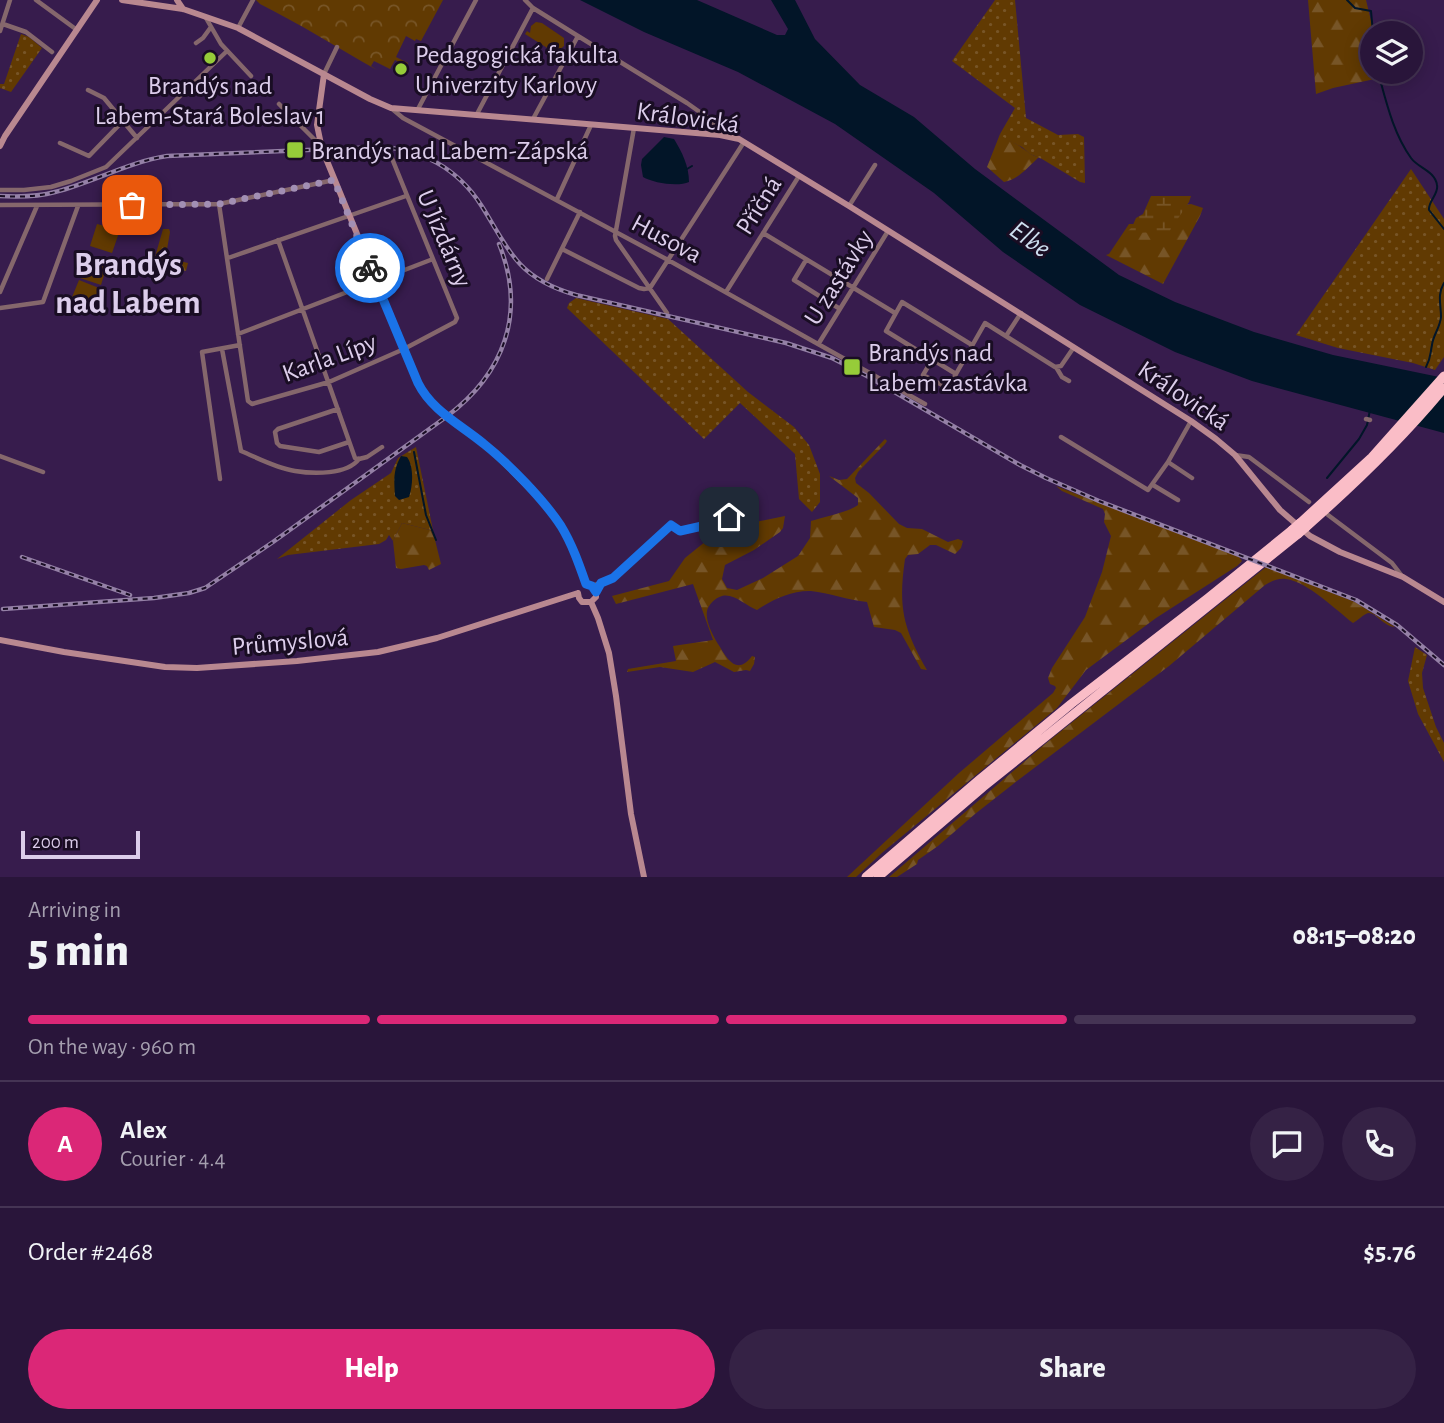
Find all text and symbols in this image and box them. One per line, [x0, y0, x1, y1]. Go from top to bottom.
map controls [1360, 21, 1423, 84]
button: layers [1360, 21, 1423, 84]
place label: Pedagogická fakulta Univerzity Karlovy [415, 42, 618, 98]
marker: Brandýs nad Labem-Stará Boleslav 1 [202, 50, 218, 66]
marker: Pedagogická fakulta Univerzity Karlovy [393, 61, 409, 77]
place label: Brandýs nad Labem-Stará Boleslav 1 [95, 73, 325, 129]
street label: Královická [635, 98, 741, 138]
place label: Brandýs nad Labem-Zápská [311, 138, 589, 164]
marker: Brandýs nad Labem-Zápská [285, 140, 305, 160]
street label: Příčná [731, 172, 787, 239]
pin [102, 175, 162, 235]
icon: bag [113, 186, 151, 224]
street label: U Jízdárny [412, 186, 476, 291]
street label: Husova [627, 210, 706, 268]
water label: Elbe [1004, 216, 1055, 263]
street label: U zastávky [800, 225, 878, 330]
courier [335, 233, 405, 303]
district label: Brandýs nad Labem [55, 249, 201, 320]
icon: bike [351, 249, 389, 287]
street label: Karla Lípy [279, 329, 380, 387]
place label: Brandýs nad Labem zastávka [868, 340, 1028, 396]
street label: Královická [1133, 356, 1234, 436]
marker: Brandýs nad Labem zastávka [842, 357, 862, 377]
pin [699, 487, 759, 547]
icon: home [710, 498, 748, 536]
street label: Průmyslová [231, 624, 350, 660]
scale bar [21, 828, 140, 860]
text: 200 m [32, 833, 79, 852]
text: Arriving in [28, 899, 121, 922]
text: 08:15–08:20 [1292, 923, 1416, 949]
text: 5 min [28, 928, 129, 974]
text: On the way · 960 m [28, 1036, 196, 1059]
button: chat [1250, 1107, 1324, 1181]
button: phone [1342, 1107, 1416, 1181]
text: Alex [120, 1117, 167, 1143]
text: A [57, 1131, 73, 1157]
text: Courier · 4.4 [120, 1148, 226, 1171]
text: Order #2468 [28, 1239, 153, 1265]
text: $5.76 [1363, 1239, 1416, 1265]
button: Help [28, 1329, 715, 1409]
button: Share [729, 1329, 1416, 1409]

